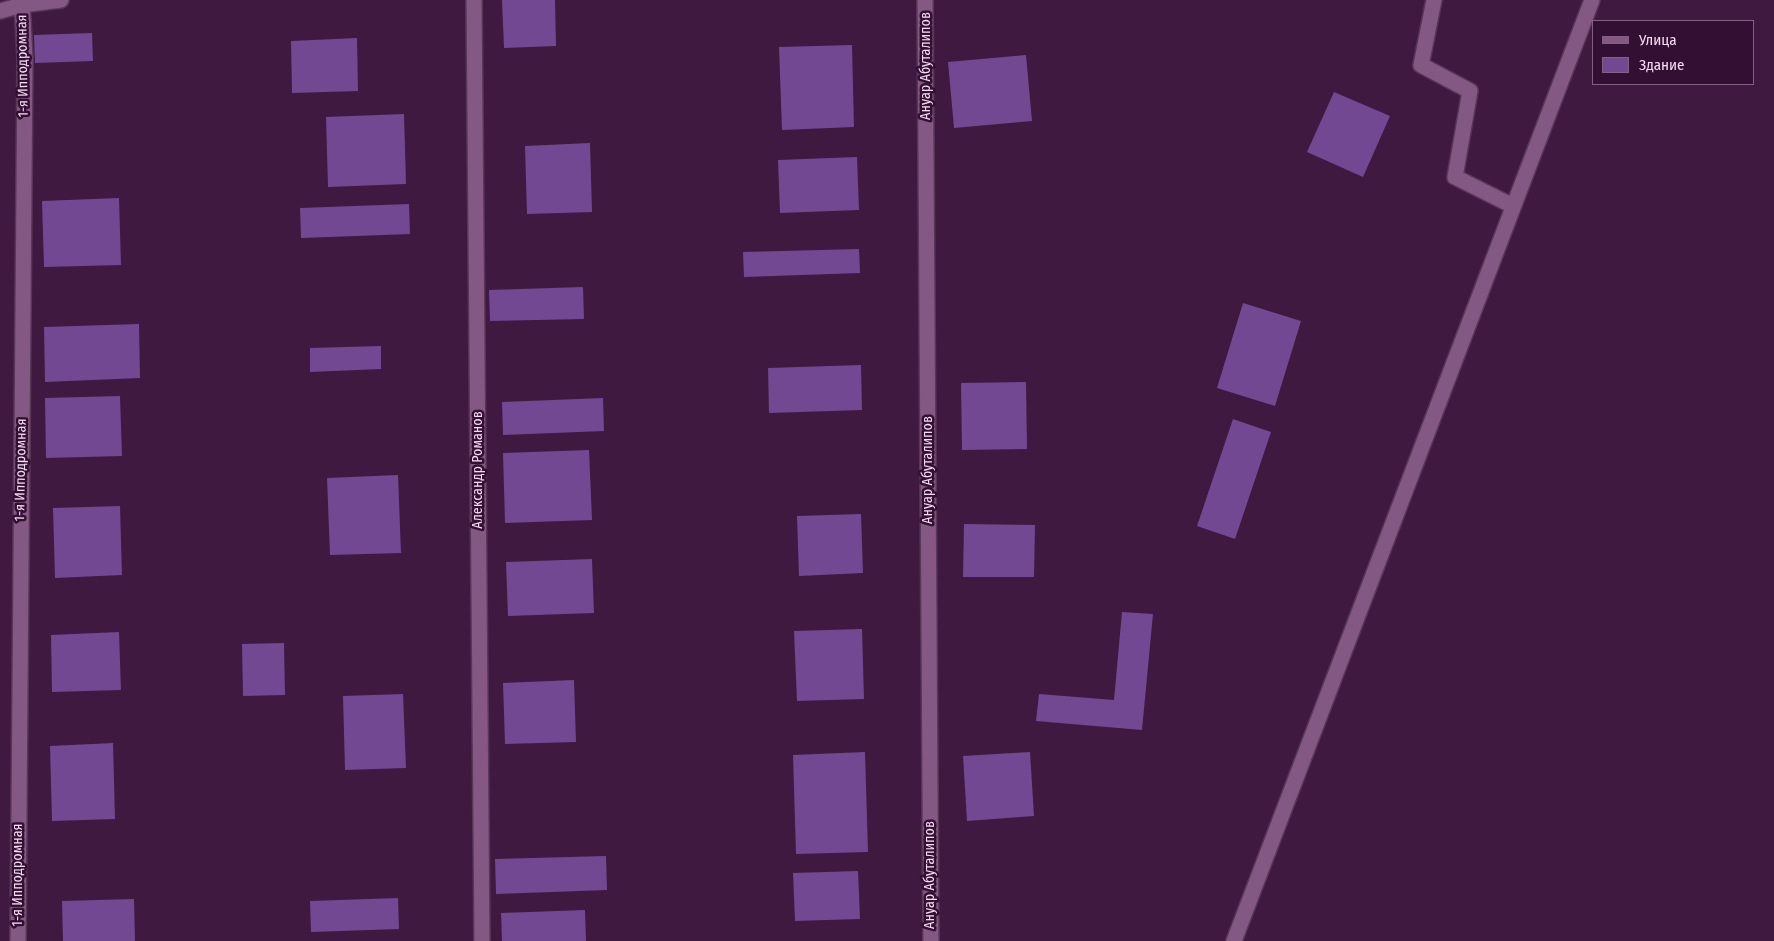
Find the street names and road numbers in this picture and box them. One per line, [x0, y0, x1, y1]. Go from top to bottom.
street label: Ануар Абуталипов [918, 12, 934, 120]
street label: 1-я Ипподромная [14, 14, 32, 118]
street label: Александр Романов [470, 411, 486, 529]
street label: Ануар Абуталипов [920, 416, 936, 524]
street label: 1-я Ипподромная [12, 418, 30, 522]
street label: Ануар Абуталипов [922, 821, 938, 929]
street label: 1-я Ипподромная [10, 824, 26, 926]

